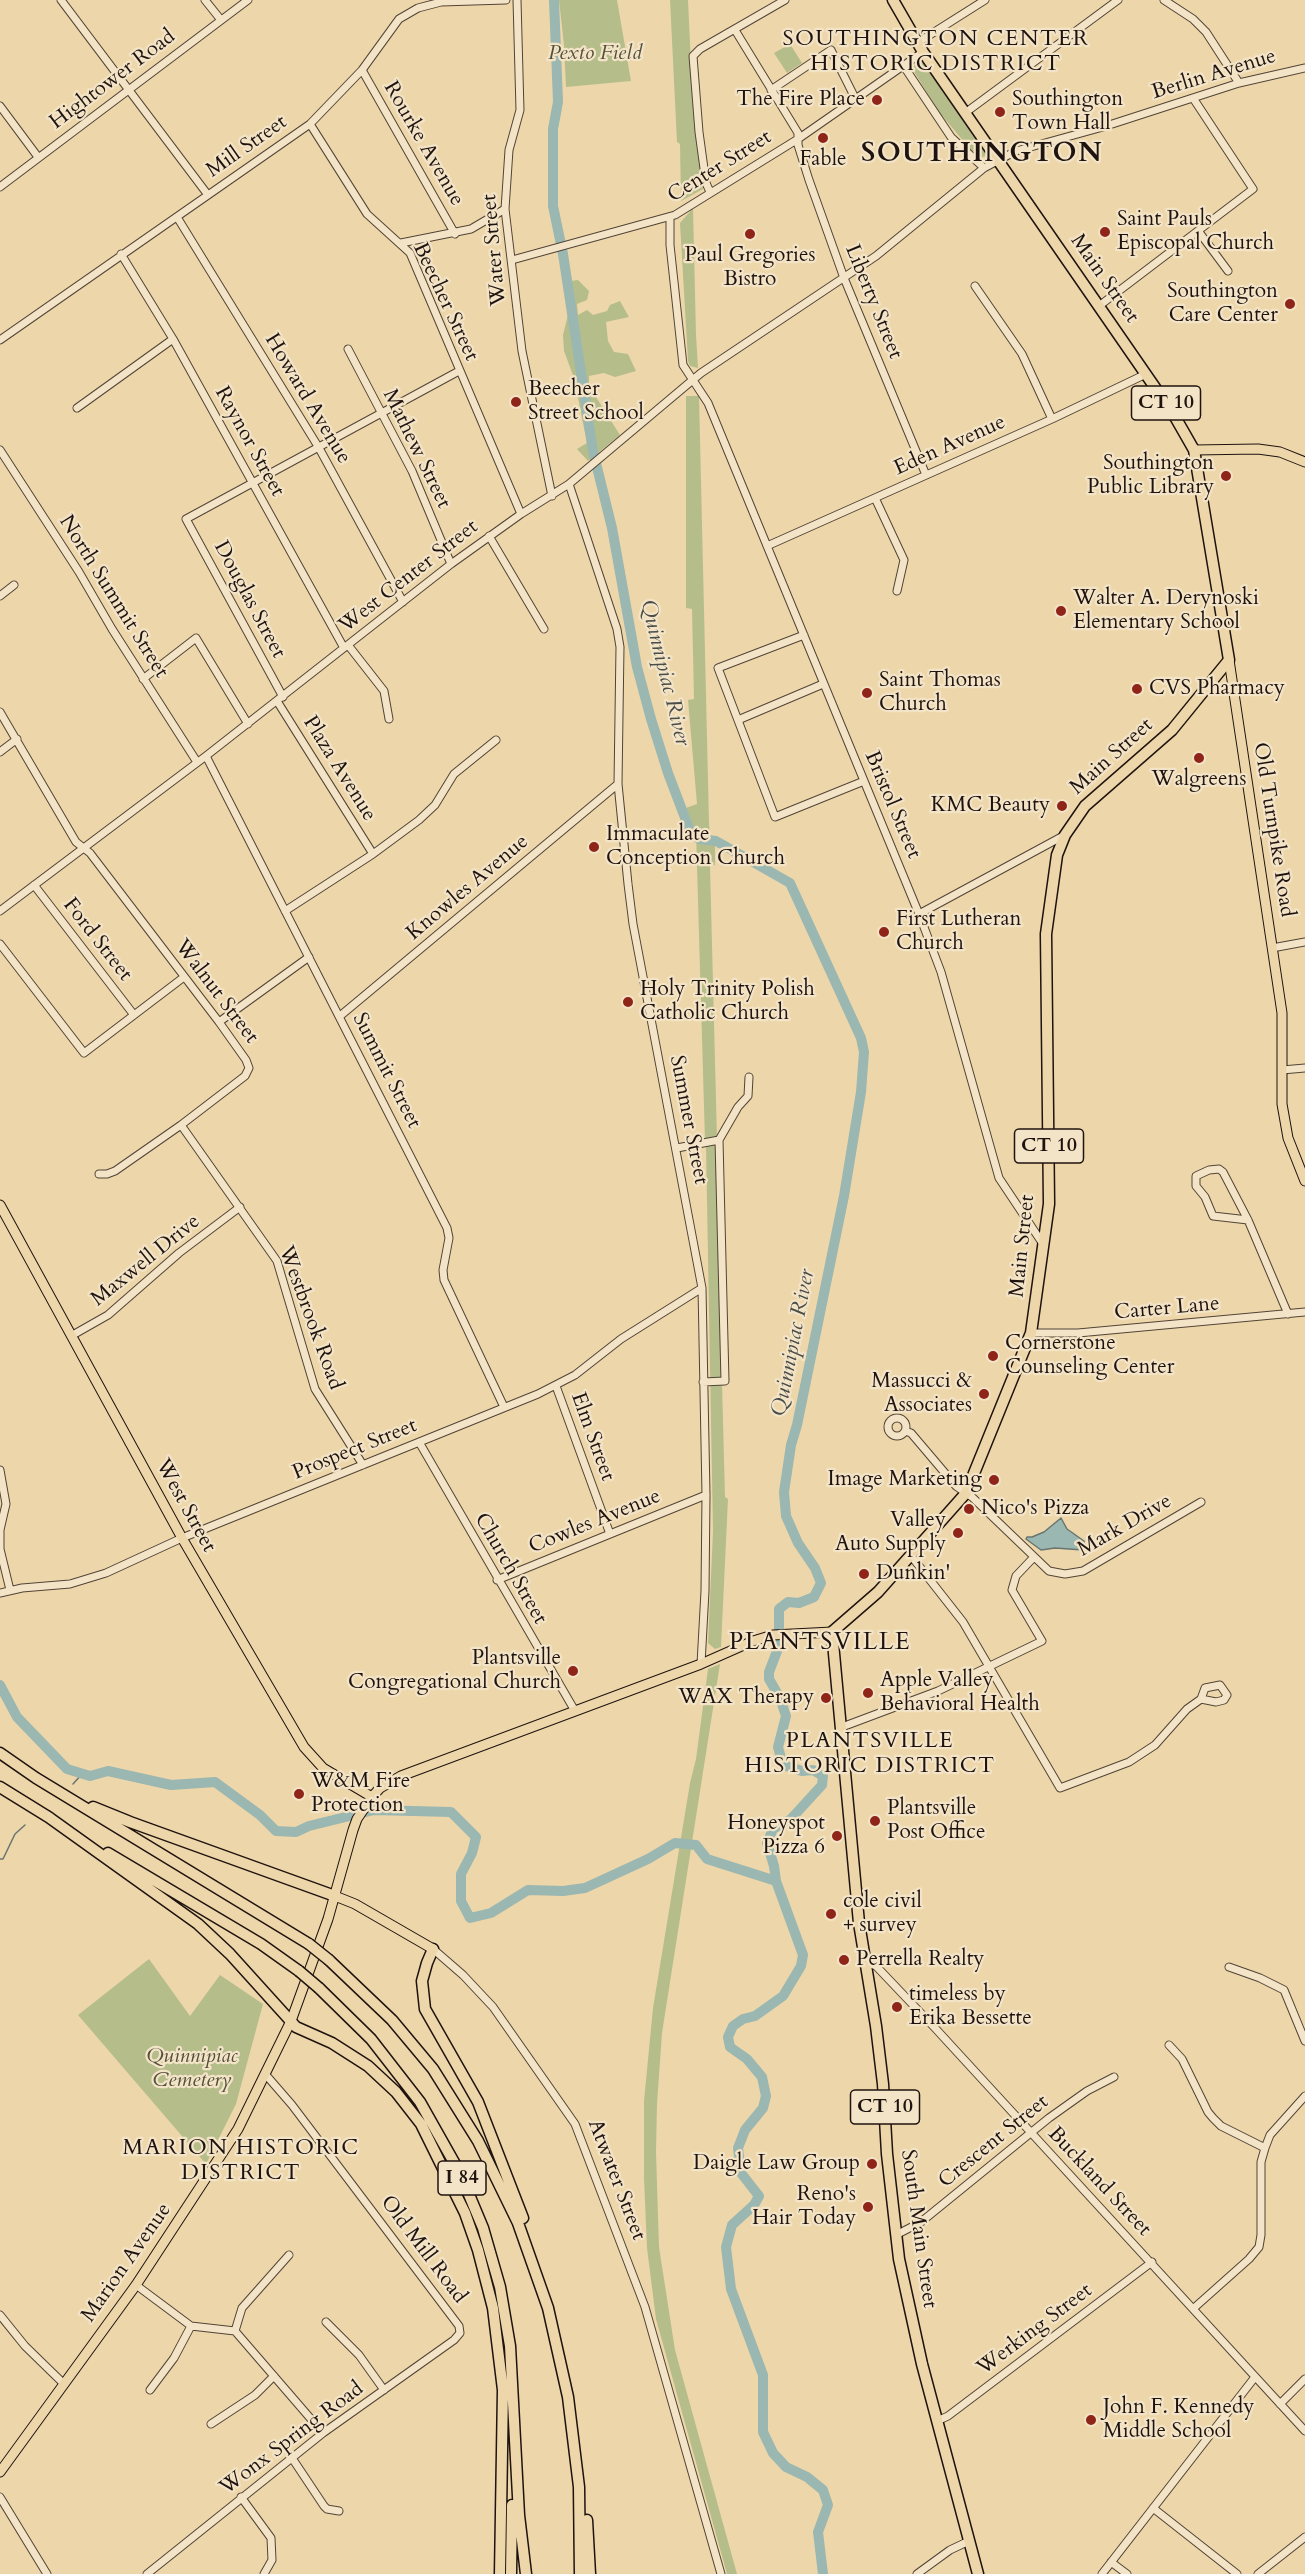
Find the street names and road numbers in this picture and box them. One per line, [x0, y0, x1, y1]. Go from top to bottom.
street label: Hightower Road [45, 25, 181, 135]
street label: Berlin Avenue [1149, 44, 1279, 106]
street label: Rourke Avenue [377, 77, 469, 211]
street label: Mill Street [202, 110, 292, 184]
street label: Center Street [663, 125, 777, 209]
street label: Water Street [478, 193, 512, 307]
street label: Main Street [1064, 230, 1144, 328]
street label: Beecher Street [407, 239, 483, 365]
street label: Liberty Street [839, 241, 907, 363]
street label: Howard Avenue [258, 329, 356, 469]
street label: Raynor Street [208, 383, 290, 501]
street label: Mathew Street [376, 385, 456, 513]
road number: CT 10 [1132, 386, 1200, 420]
street label: Eden Avenue [890, 410, 1010, 482]
street label: North Summit Street [53, 511, 173, 683]
street label: West Center Street [334, 515, 484, 639]
street label: Douglas Street [208, 537, 290, 663]
street label: Plaza Avenue [297, 712, 381, 826]
street label: Main Street [1065, 713, 1159, 801]
street label: Old Turnpike Road [1247, 741, 1299, 919]
street label: Bristol Street [858, 747, 926, 863]
street label: Knowles Avenue [402, 830, 534, 946]
street label: Ford Street [57, 894, 137, 986]
street label: Walnut Street [169, 935, 263, 1049]
street label: Summit Street [346, 1009, 426, 1133]
street label: Summer Street [663, 1053, 713, 1187]
road number: CT 10 [1014, 1129, 1084, 1163]
street label: Main Street [1005, 1194, 1041, 1298]
street label: Maxwell Drive [86, 1209, 206, 1313]
street label: Westbrook Road [272, 1243, 348, 1393]
street label: Carter Lane [1113, 1292, 1221, 1326]
street label: Elm Street [564, 1389, 620, 1485]
street label: Prospect Street [289, 1414, 421, 1486]
street label: West Street [149, 1455, 221, 1557]
street label: Cowles Avenue [525, 1484, 665, 1560]
street label: Mark Drive [1074, 1489, 1176, 1563]
street label: Church Street [468, 1509, 552, 1629]
road number: CT 10 [850, 2090, 920, 2124]
street label: Crescent Street [934, 2090, 1054, 2194]
street label: Atwater Street [581, 2116, 651, 2244]
street label: Buckland Street [1042, 2122, 1156, 2242]
street label: South Main Street [894, 2148, 942, 2310]
road number: I 84 [438, 2161, 486, 2195]
street label: Old Mill Road [374, 2191, 472, 2309]
street label: Marion Avenue [77, 2199, 177, 2327]
street label: Werking Street [973, 2279, 1097, 2381]
street label: Wonx Spring Road [215, 2377, 369, 2501]

